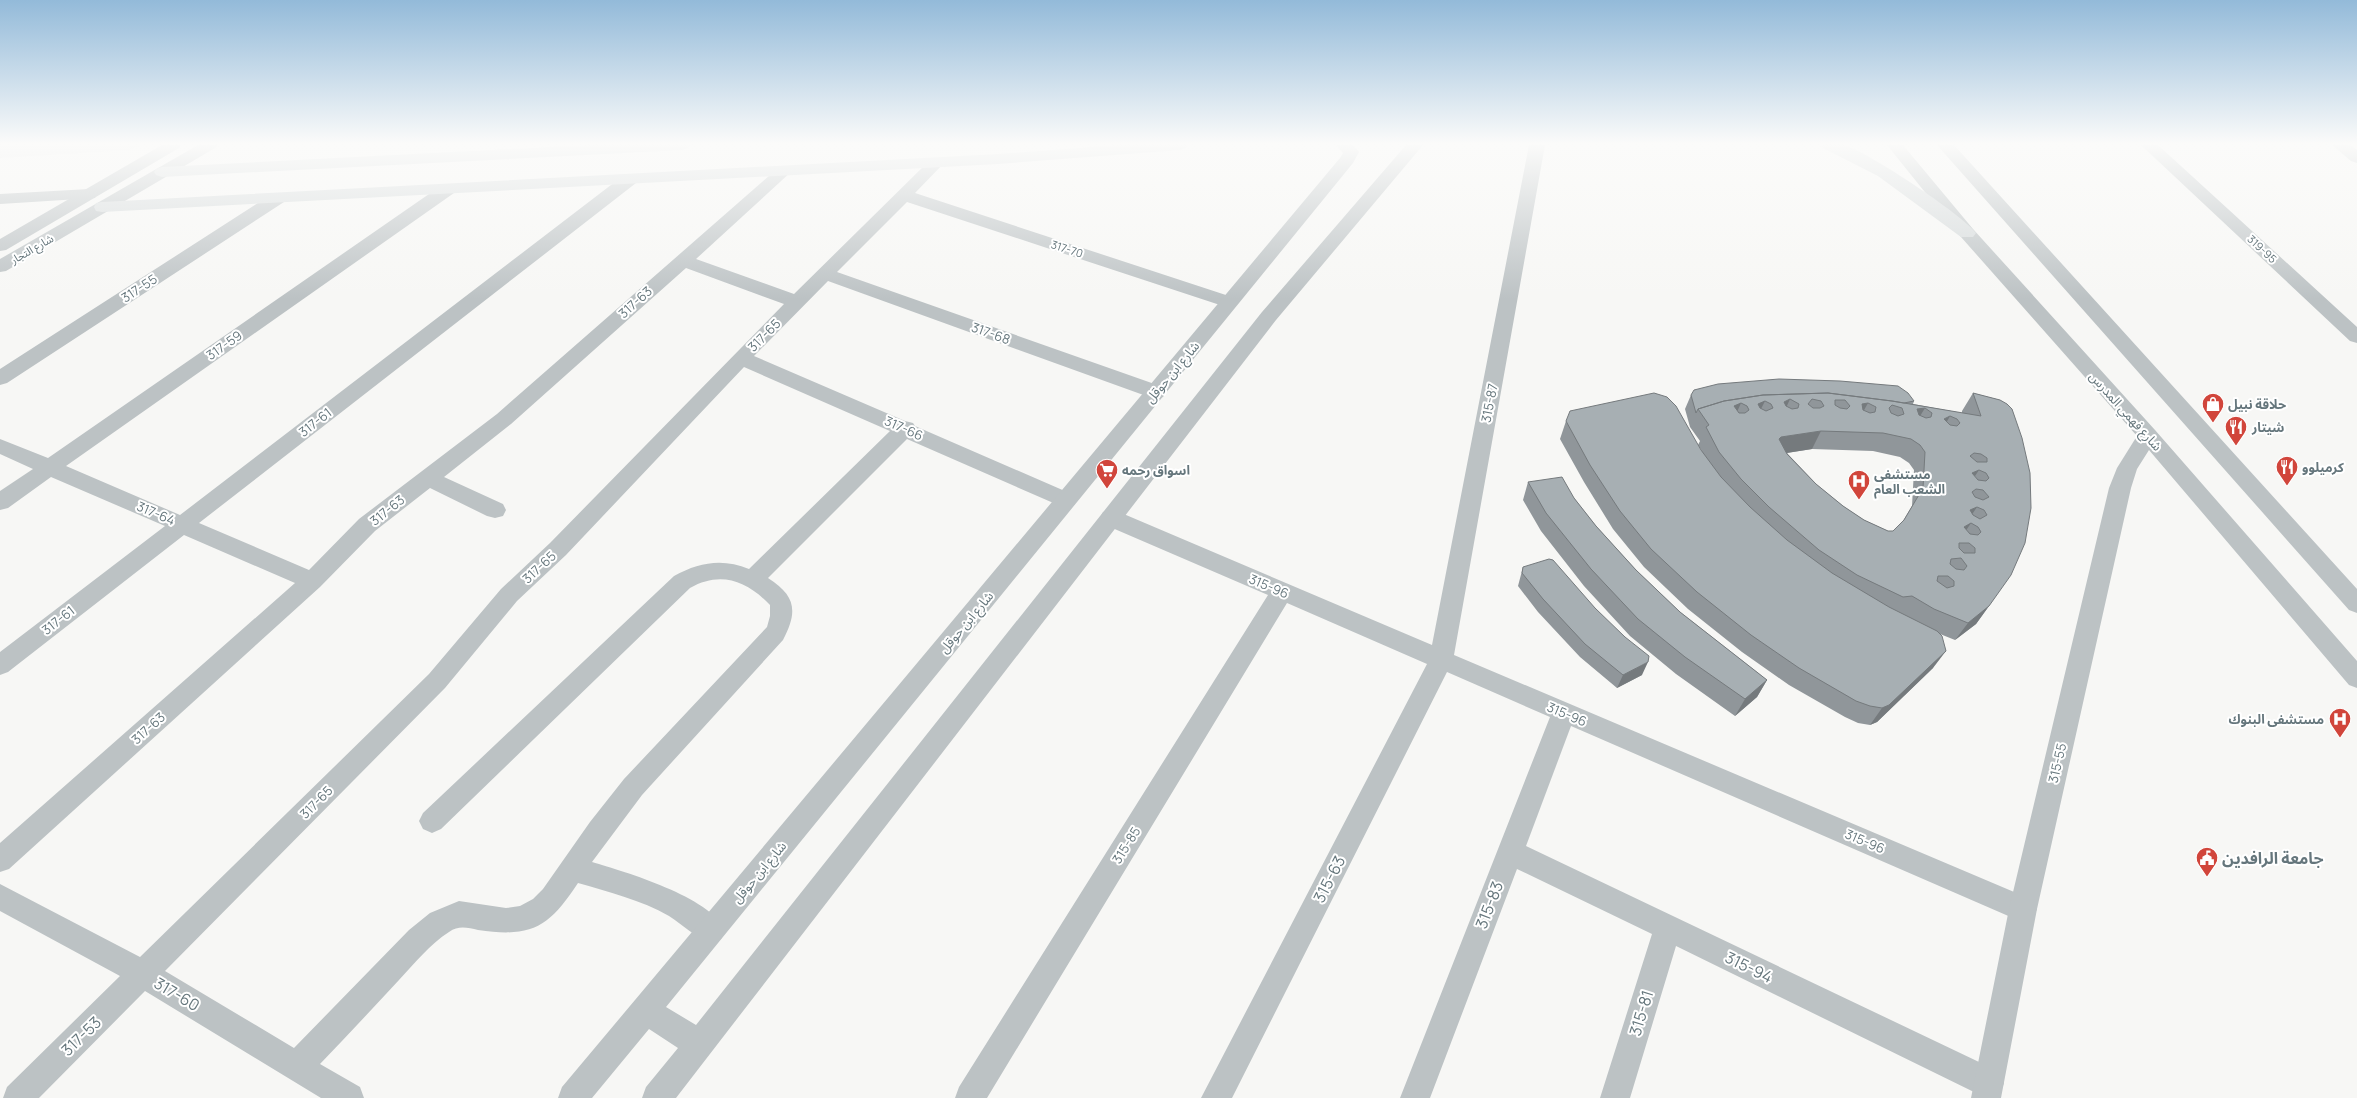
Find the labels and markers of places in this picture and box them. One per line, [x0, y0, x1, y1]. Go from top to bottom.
shop icon: حلاقة نبيل [2200, 391, 2226, 424]
place label: حلاقة نبيل [2228, 395, 2286, 413]
restaurant icon: شيتار [2223, 414, 2249, 447]
place label: شيتار [2251, 418, 2284, 436]
restaurant icon: كرميلوو [2274, 454, 2300, 487]
supermarket icon: اسواق رحمه [1094, 457, 1120, 490]
place label: كرميلوو [2302, 458, 2344, 476]
place label: اسواق رحمه [1122, 461, 1190, 479]
place label: مستشفى الشعب العام [1874, 465, 1945, 499]
hospital icon: مستشفى الشعب العام [1846, 468, 1872, 501]
hospital icon: مستشفى البنوك [2327, 706, 2353, 739]
place label: مستشفى البنوك [2228, 710, 2324, 728]
public building icon: جامعة الرافدين [2194, 845, 2220, 878]
place label: جامعة الرافدين [2222, 847, 2324, 869]

